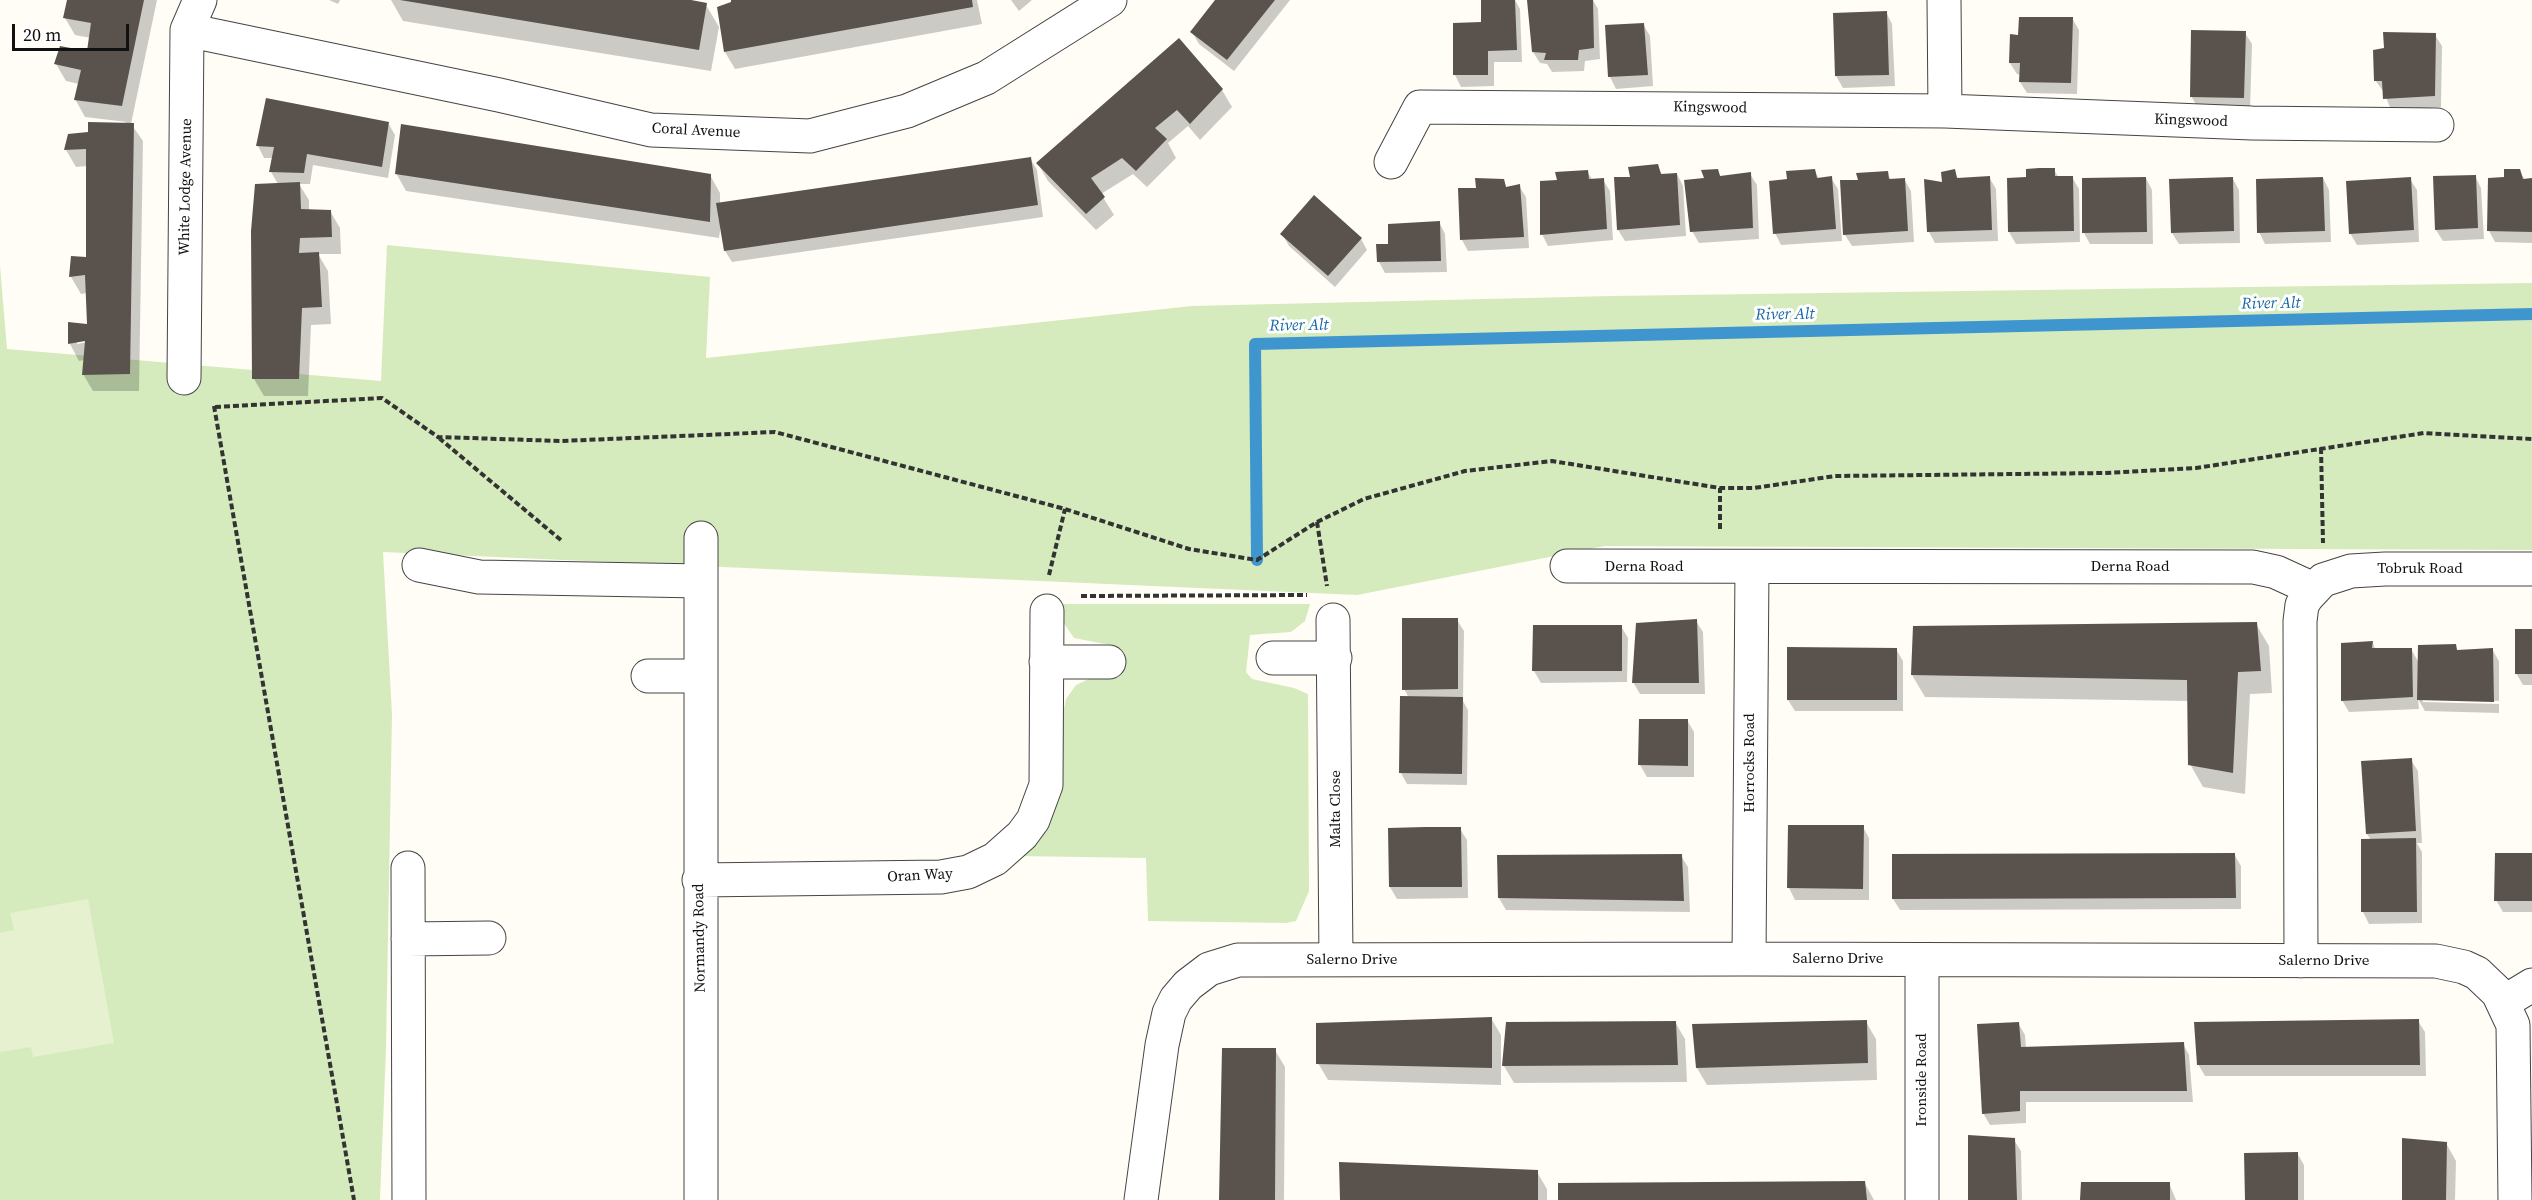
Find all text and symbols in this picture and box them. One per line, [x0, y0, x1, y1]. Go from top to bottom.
scale bar [15, 12, 132, 50]
text: 20 m [23, 22, 61, 47]
street label: Kingswood [1673, 98, 1747, 118]
street label: Kingswood [2154, 111, 2228, 131]
street label: White Lodge Avenue [176, 118, 196, 256]
street label: Coral Avenue [651, 120, 741, 142]
water label: River Alt [2241, 294, 2301, 314]
water label: River Alt [1755, 305, 1815, 325]
water label: River Alt [1269, 316, 1329, 336]
street label: Derna Road [1605, 558, 1683, 576]
street label: Derna Road [2091, 558, 2169, 576]
street label: Tobruk Road [2377, 560, 2463, 578]
street label: Horrocks Road [1741, 713, 1759, 813]
street label: Malta Close [1327, 770, 1345, 848]
street label: Oran Way [887, 865, 953, 887]
street label: Normandy Road [690, 883, 710, 993]
street label: Salerno Drive [1793, 950, 1883, 968]
street label: Salerno Drive [1307, 951, 1397, 969]
street label: Salerno Drive [2279, 952, 2369, 970]
street label: Ironside Road [1913, 1033, 1931, 1127]

